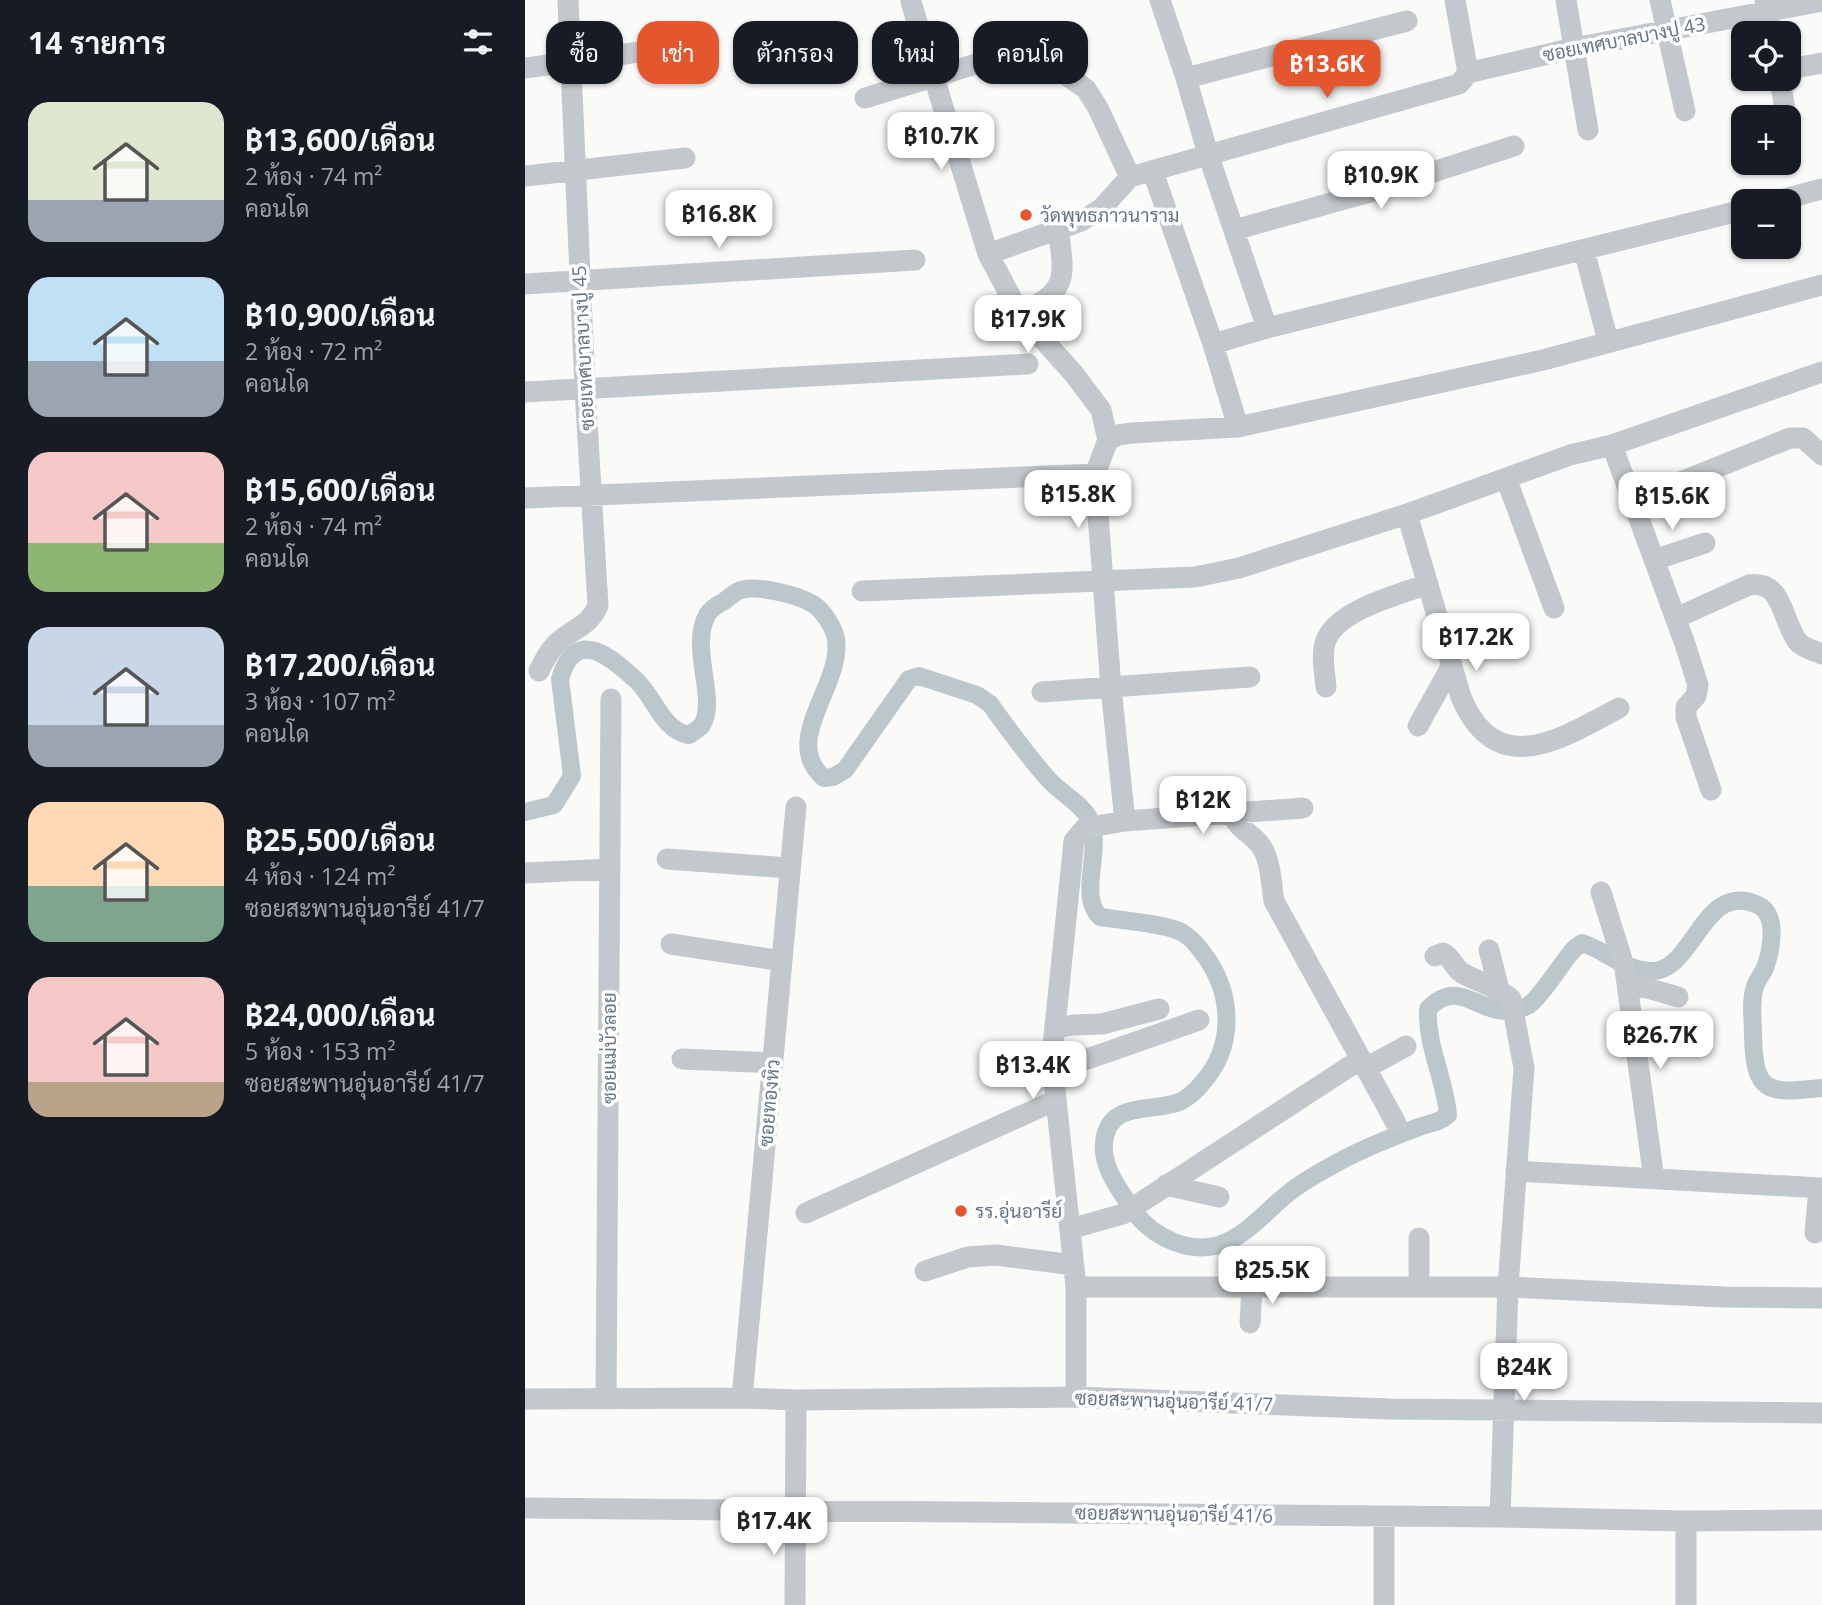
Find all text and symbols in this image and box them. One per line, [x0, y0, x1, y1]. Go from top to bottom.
street label: ซอยเทศบาลบางปู 43 [1540, 10, 1708, 69]
chip: ซื้อ [546, 21, 623, 84]
chip: เช่า [637, 21, 719, 84]
chip: ตัวกรอง [733, 21, 858, 84]
chip: ใหม่ [872, 21, 959, 84]
chip: คอนโด [973, 21, 1088, 84]
map controls [1731, 21, 1801, 259]
button: locate [1731, 21, 1801, 91]
text: 14 รายการ [28, 22, 166, 63]
icon: filters [459, 23, 497, 61]
pin: ฿13.6K [1270, 41, 1384, 100]
text: ฿13.6K [1289, 47, 1365, 79]
button: + [1731, 105, 1801, 175]
pin: ฿10.7K [884, 113, 998, 172]
text: ฿13,600/เดือน [245, 119, 436, 160]
text: ฿10.7K [903, 119, 979, 151]
icon: home [84, 130, 168, 214]
pin: ฿10.9K [1324, 152, 1438, 211]
text: ฿10.9K [1343, 158, 1419, 190]
text: 2 ห้อง · 74 m² [245, 160, 382, 192]
button: − [1731, 189, 1801, 259]
pin: ฿16.8K [662, 190, 776, 250]
text: คอนโด [245, 192, 309, 224]
text: ฿16.8K [681, 197, 757, 229]
place label: วัดพุทธภาวนาราม [1040, 202, 1179, 228]
marker: วัดพุทธภาวนาราม [1018, 207, 1034, 223]
street label: ซอยเทศบาลบางปู 45 [566, 265, 601, 431]
text: ฿10,900/เดือน [245, 294, 436, 335]
pin: ฿17.9K [971, 296, 1085, 355]
text: ฿17.9K [990, 302, 1066, 334]
icon: home [84, 305, 168, 389]
text: 2 ห้อง · 72 m² [245, 335, 382, 367]
text: คอนโด [245, 367, 309, 399]
text: ฿15,600/เดือน [245, 469, 436, 510]
pin: ฿15.8K [1021, 470, 1135, 530]
pin: ฿15.6K [1615, 472, 1729, 532]
text: ฿15.8K [1040, 477, 1116, 509]
text: ฿15.6K [1634, 479, 1710, 511]
icon: home [84, 480, 168, 564]
text: 2 ห้อง · 74 m² [245, 510, 382, 542]
text: คอนโด [245, 542, 309, 574]
pin: ฿17.2K [1419, 614, 1533, 673]
text: ฿17.2K [1438, 620, 1514, 652]
text: ฿17,200/เดือน [245, 644, 436, 685]
icon: home [84, 655, 168, 739]
text: 3 ห้อง · 107 m² [245, 685, 395, 717]
text: คอนโด [245, 717, 309, 749]
pin: ฿12K [1162, 776, 1244, 836]
text: ฿12K [1175, 783, 1231, 815]
text: ฿25,500/เดือน [245, 819, 436, 860]
icon: home [84, 830, 168, 914]
text: 4 ห้อง · 124 m² [245, 860, 395, 892]
text: ซอยสะพานอุ่นอารีย์ 41/7 [245, 892, 485, 924]
street label: ซอยแม่บัวลอย [596, 992, 622, 1104]
text: ฿24,000/เดือน [245, 994, 436, 1035]
icon: home [84, 1005, 168, 1089]
pin: ฿26.7K [1603, 1012, 1717, 1071]
text: ฿26.7K [1622, 1018, 1698, 1050]
text: 5 ห้อง · 153 m² [245, 1035, 395, 1067]
pin: ฿13.4K [976, 1042, 1090, 1101]
text: ฿13.4K [995, 1048, 1071, 1080]
street label: ซอยทองหิว [752, 1058, 786, 1148]
text: ซอยสะพานอุ่นอารีย์ 41/7 [245, 1067, 485, 1099]
place label: รร.อุ่นอารีย์ [975, 1198, 1062, 1224]
marker: รร.อุ่นอารีย์ [953, 1203, 969, 1219]
pin: ฿25.5K [1215, 1246, 1329, 1306]
text: ฿25.5K [1234, 1253, 1310, 1285]
pin: ฿24K [1483, 1344, 1565, 1403]
text: ฿24K [1496, 1350, 1552, 1382]
street label: ซอยสะพานอุ่นอารีย์ 41/7 [1075, 1385, 1273, 1417]
pin: ฿17.4K [717, 1498, 831, 1557]
street label: ซอยสะพานอุ่นอารีย์ 41/6 [1075, 1499, 1273, 1529]
text: ฿17.4K [736, 1504, 812, 1536]

